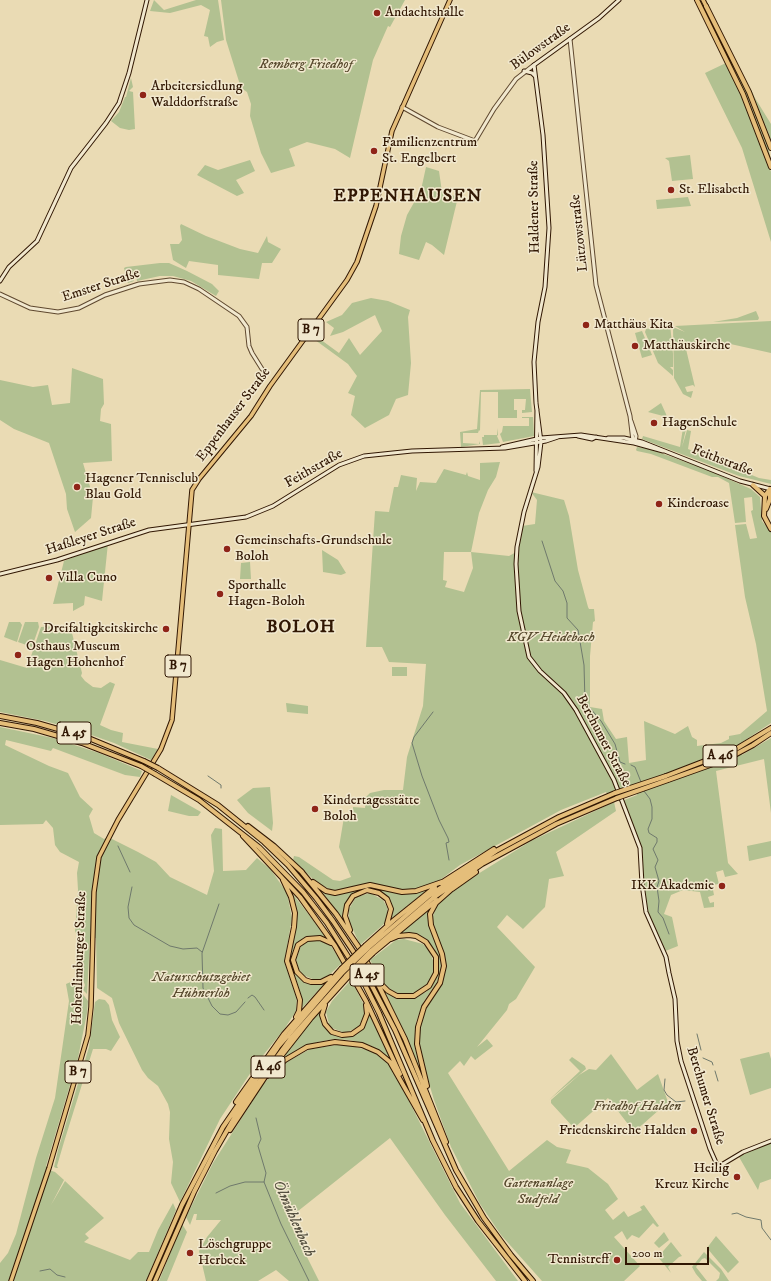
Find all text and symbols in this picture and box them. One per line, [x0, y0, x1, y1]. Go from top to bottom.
place label: Andachtshalle [385, 5, 464, 21]
marker: Andachtshalle [372, 8, 382, 18]
street label: Bülowstraße [508, 20, 574, 74]
park label: Remberg Friedhof [259, 57, 353, 73]
place label: Arbeitersiedlung Walddorfstraße [151, 79, 243, 112]
marker: Arbeitersiedlung Walddorfstraße [138, 90, 148, 100]
place label: Familienzentrum St. Engelbert [382, 135, 477, 168]
marker: Familienzentrum St. Engelbert [369, 146, 379, 156]
street label: Haldener Straße [526, 160, 544, 254]
place label: St. Elisabeth [679, 182, 750, 198]
marker: St. Elisabeth [666, 185, 676, 195]
district label: EPPENHAUSEN [333, 186, 483, 208]
street label: Lützowstraße [568, 193, 592, 273]
street label: Emster Straße [60, 266, 142, 306]
place label: Matthäus Kita [594, 317, 673, 333]
road number: B 7 [298, 319, 324, 341]
marker: Matthäus Kita [581, 320, 591, 330]
place label: Matthäuskirche [643, 338, 730, 354]
marker: Matthäuskirche [630, 341, 640, 351]
street label: Eppenhauser Straße [193, 365, 275, 465]
place label: HagenSchule [662, 415, 737, 431]
marker: HagenSchule [649, 418, 659, 428]
street label: Feithstraße [689, 442, 755, 480]
street label: Feithstraße [282, 446, 346, 492]
place label: Hagener Tennisclub Blau Gold [85, 471, 198, 504]
marker: Hagener Tennisclub Blau Gold [72, 482, 82, 492]
place label: Kinderoase [667, 496, 729, 512]
marker: Kinderoase [654, 499, 664, 509]
street label: Haßleyer Straße [44, 514, 138, 560]
place label: Gemeinschafts-Grundschule Boloh [235, 533, 392, 566]
marker: Gemeinschafts-Grundschule Boloh [222, 544, 232, 554]
place label: Villa Cuno [57, 570, 117, 586]
marker: Villa Cuno [44, 573, 54, 583]
place label: Sporthalle Hagen-Boloh [228, 578, 305, 610]
marker: Sporthalle Hagen-Boloh [215, 589, 225, 599]
district label: BOLOH [266, 617, 336, 639]
place label: Dreifaltigkeitskirche [43, 621, 158, 637]
marker: Dreifaltigkeitskirche [161, 624, 171, 634]
park label: KGV Heidebach [507, 630, 595, 646]
place label: Osthaus Museum Hagen Hohenhof [26, 639, 124, 672]
marker: Osthaus Museum Hagen Hohenhof [13, 650, 23, 660]
road number: B 7 [165, 655, 191, 677]
street label: Berchumer Straße [572, 692, 634, 790]
road number: A 45 [57, 722, 91, 744]
road number: A 46 [703, 745, 737, 767]
place label: Kindertagesstätte Boloh [323, 793, 419, 826]
marker: Kindertagesstätte Boloh [310, 804, 320, 814]
place label: IKK Akademie [631, 878, 714, 894]
marker: IKK Akademie [717, 881, 727, 891]
street label: Hohenlimburger Straße [69, 891, 91, 1025]
road number: A 45 [350, 964, 384, 986]
park label: Naturschutzgebiet Hühnerloh [152, 970, 250, 1002]
street label: Berchumer Straße [682, 1045, 728, 1147]
road number: A 46 [251, 1056, 285, 1078]
road number: B 7 [65, 1061, 91, 1083]
park label: Friedhof Halden [593, 1099, 681, 1115]
place label: Friedenskirche Halden [559, 1123, 686, 1139]
marker: Friedenskirche Halden [689, 1126, 699, 1136]
place label: Heilig Kreuz Kirche [655, 1161, 729, 1194]
marker: Heilig Kreuz Kirche [732, 1172, 742, 1182]
park label: Gartenanlage Sudfeld [503, 1176, 573, 1208]
water label: Ölmühlenbach [268, 1178, 318, 1260]
place label: Löschgruppe Herbeck [198, 1237, 272, 1270]
scale bar [627, 1239, 711, 1265]
text: 200 m [632, 1246, 662, 1261]
marker: Löschgruppe Herbeck [185, 1248, 195, 1258]
place label: Tennistreff [548, 1252, 609, 1268]
marker: Tennistreff [612, 1255, 622, 1265]

